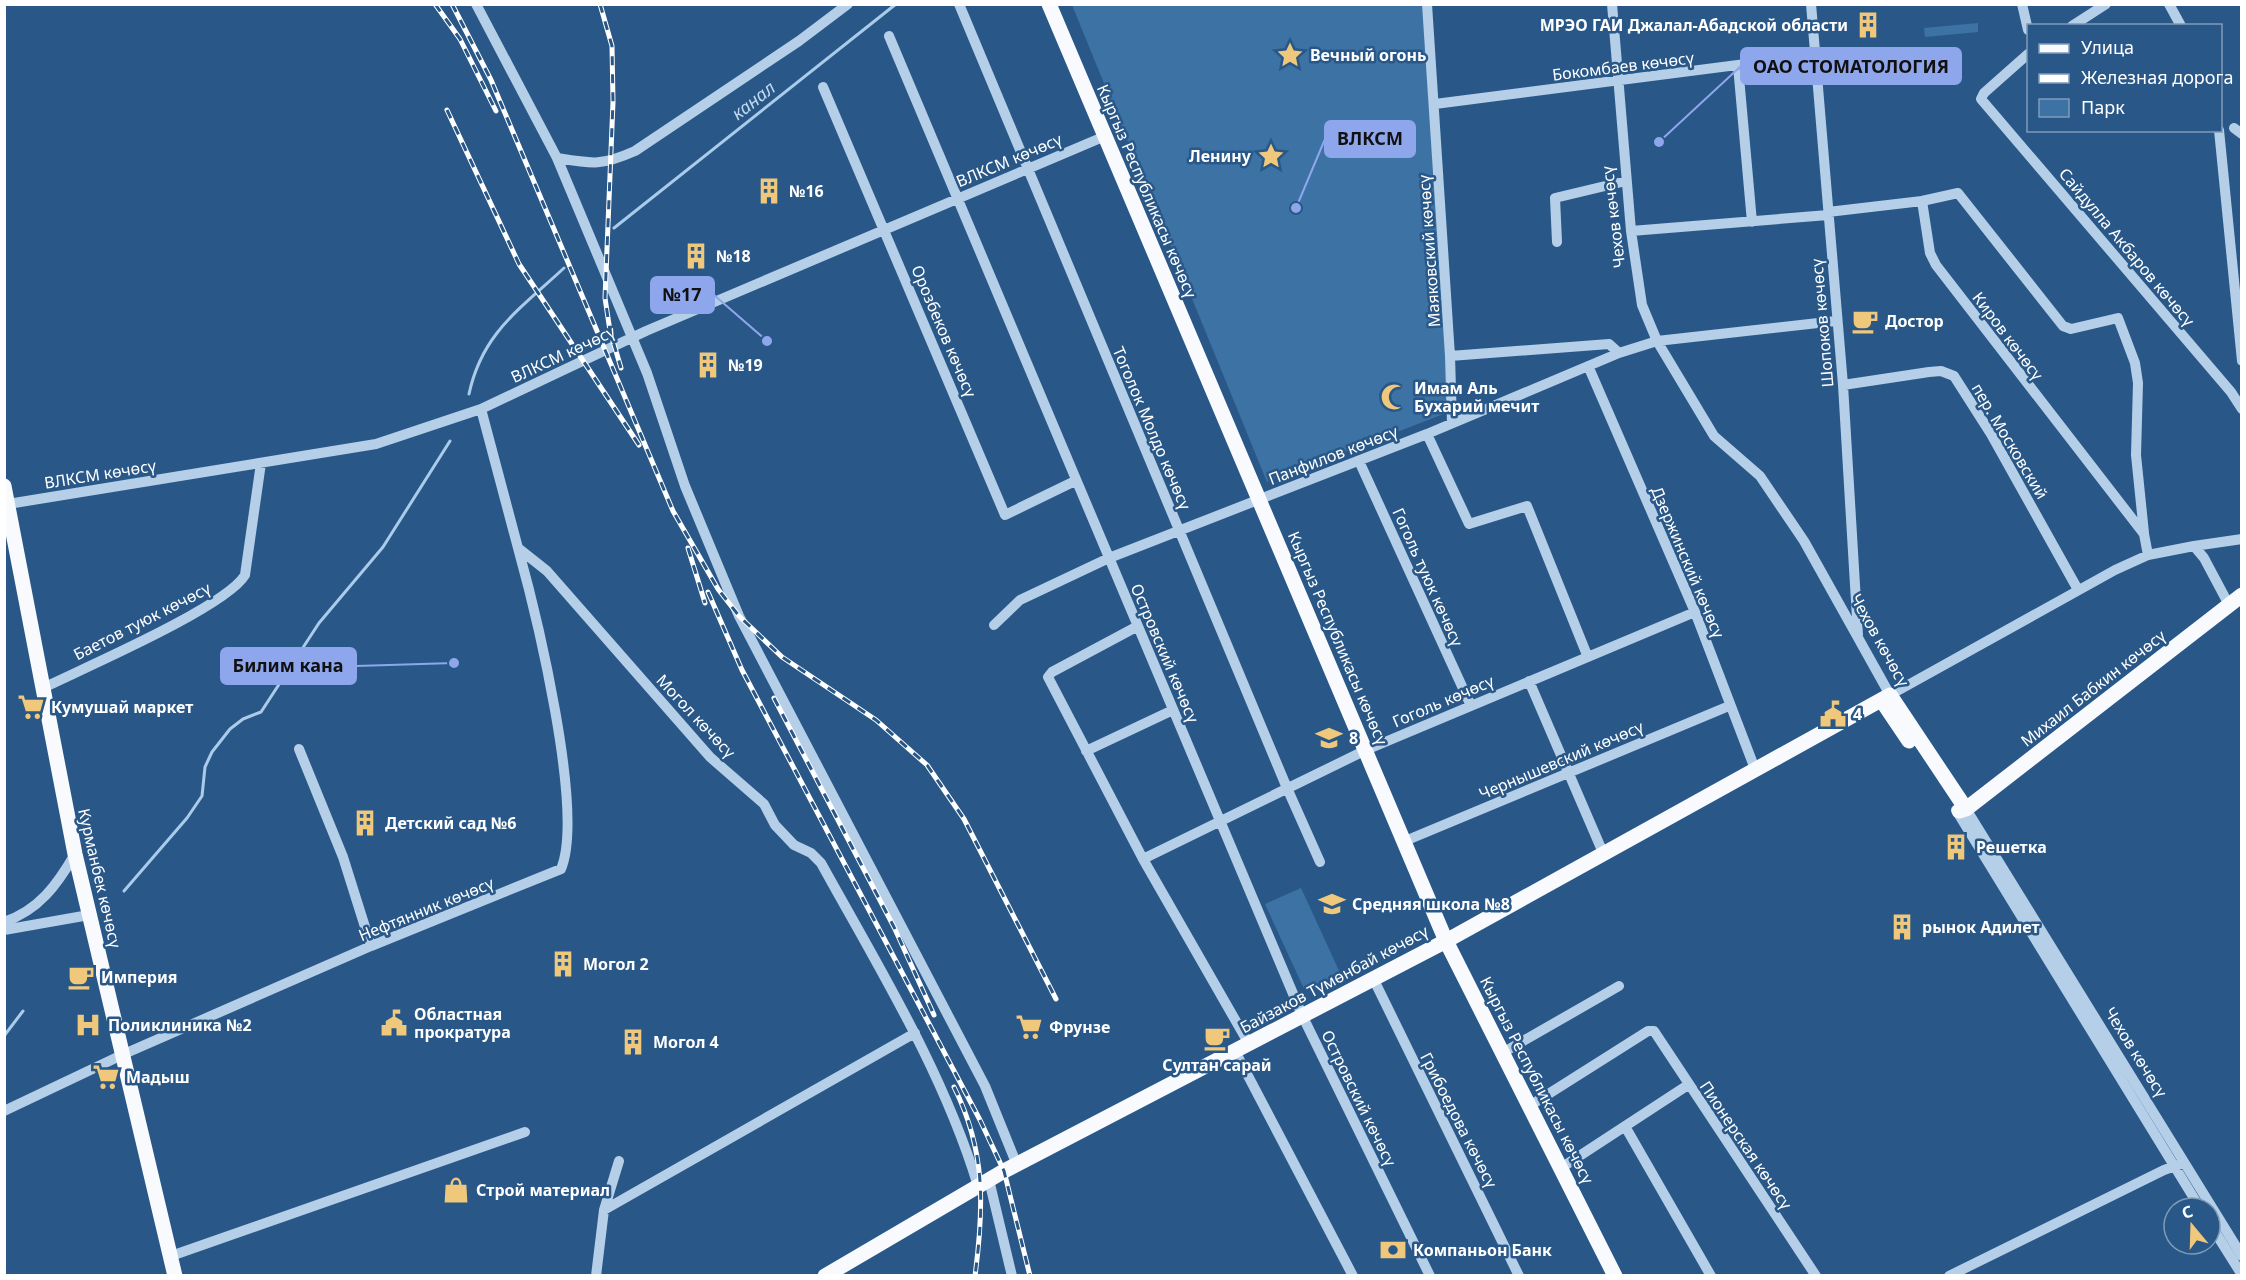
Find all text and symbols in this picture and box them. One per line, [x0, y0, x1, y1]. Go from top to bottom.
building icon: МРЭО ГАИ Джалал-Абадской области [1853, 10, 1883, 40]
place label: МРЭО ГАИ Джалал-Абадской области [1540, 14, 1848, 36]
legend [2027, 24, 2222, 132]
text: Улица [2081, 35, 2134, 59]
place icon: Вечный огонь [1275, 40, 1305, 70]
place label: Вечный огонь [1310, 44, 1426, 66]
street label: Бокомбаев көчөсү [1551, 46, 1696, 86]
callout: ОАО СТОМАТОЛОГИЯ [1741, 48, 1961, 84]
text: ОАО СТОМАТОЛОГИЯ [1753, 54, 1949, 78]
text: Железная дорога [2081, 65, 2233, 89]
water label: канал [726, 75, 780, 125]
street label: Кыргыз Республикасы көчөсү [1092, 81, 1202, 302]
text: Парк [2081, 95, 2125, 119]
callout: ВЛКСМ [1325, 121, 1415, 157]
text: ВЛКСМ [1337, 126, 1403, 150]
street label: ВЛКСМ көчөсү [953, 127, 1066, 192]
place icon: Ленину [1256, 141, 1286, 171]
place label: Ленину [1189, 145, 1252, 167]
street label: Сайдулла Акбаров көчөсү [2054, 163, 2200, 331]
street label: Чехов көчөсү [1596, 164, 1630, 269]
street label: Маяковский көчөсү [1413, 173, 1445, 328]
building icon: №16 [754, 176, 784, 206]
place label: №16 [789, 180, 824, 202]
building icon: №18 [681, 241, 711, 271]
place label: №18 [716, 245, 751, 267]
street label: Шопоков көчөсү [1805, 257, 1839, 388]
street label: Орозбеков көчөсү [906, 262, 982, 401]
callout: №17 [651, 277, 714, 313]
text: №17 [662, 282, 702, 306]
street label: Киров көчөсү [1968, 287, 2049, 385]
cafe icon: Достор [1850, 306, 1880, 336]
place label: Достор [1885, 310, 1944, 332]
street label: ВЛКСМ көчөсү [507, 320, 620, 388]
street label: Тоголок Молдо көчөсү [1108, 343, 1197, 514]
building icon: №19 [693, 350, 723, 380]
place label: №19 [728, 354, 763, 376]
place label: Имам Аль Бухарий мечит [1414, 377, 1539, 417]
street label: пер. Московский [1967, 379, 2053, 503]
mosque icon: Имам Аль Бухарий мечит [1379, 382, 1409, 412]
street label: Панфилов көчөсү [1265, 420, 1402, 490]
street label: ВЛКСМ көчөсү [42, 454, 158, 494]
street label: Дзержинский көчөсү [1646, 483, 1730, 642]
street label: Гоголь туюк көчөсү [1388, 504, 1469, 651]
street label: Кыргыз Республикасы көчөсү [1283, 528, 1393, 749]
street label: Баетов туюк көчөсү [70, 576, 215, 665]
street label: Островский көчөсү [1126, 580, 1205, 727]
street label: Чехов көчөсү [1846, 590, 1915, 691]
street label: Михаил Бабкин көчөсү [2016, 624, 2171, 752]
callout: Билим кана [221, 648, 356, 684]
text: Билим кана [233, 653, 343, 677]
street label: Могол көчөсү [652, 669, 741, 763]
street label: Гоголь көчөсү [1389, 669, 1498, 732]
supermarket icon: Кумушай маркет [16, 692, 46, 722]
place label: Кумушай маркет [51, 696, 193, 718]
public building icon: 4 [1818, 699, 1848, 729]
place label: 4 [1853, 703, 1862, 725]
street label: Чернышевский көчөсү [1475, 715, 1647, 805]
school or university icon: 8 [1314, 723, 1344, 753]
place label: 8 [1349, 727, 1358, 749]
street label: Курманбек көчөсү [73, 806, 127, 951]
building icon: Детский сад №6 [350, 808, 380, 838]
place label: Детский сад №6 [385, 812, 516, 834]
building icon: Решетка [1941, 832, 1971, 862]
place label: Решетка [1976, 836, 2047, 858]
street label: Нефтянник көчөсү [355, 871, 498, 946]
school or university icon: Средняя школа №8 [1317, 889, 1347, 919]
place label: Средняя школа №8 [1352, 893, 1510, 915]
building icon: рынок Адилет [1887, 912, 1917, 942]
place label: рынок Адилет [1922, 916, 2040, 938]
street label: Байзаков Түмөнбай көчөсү [1236, 919, 1433, 1038]
building icon: Могол 2 [548, 949, 578, 979]
place label: Могол 2 [583, 953, 649, 975]
cafe icon: Империя [66, 962, 96, 992]
place label: Империя [101, 966, 177, 988]
street label: Кыргыз Республикасы көчөсү [1475, 973, 1599, 1188]
place label: Областная прократура [414, 1003, 511, 1043]
street label: Чехов көчөсү [2099, 1003, 2173, 1102]
public building icon: Областная прократура [379, 1008, 409, 1038]
hospital icon: Поликлиника №2 [73, 1010, 103, 1040]
supermarket icon: Фрунзе [1014, 1012, 1044, 1042]
place label: Поликлиника №2 [108, 1014, 252, 1036]
place label: Фрунзе [1049, 1016, 1110, 1038]
cafe icon: Султан сарай [1202, 1023, 1232, 1053]
street label: Островский көчөсү [1316, 1026, 1402, 1171]
building icon: Могол 4 [618, 1027, 648, 1057]
place label: Могол 4 [653, 1031, 719, 1053]
street label: Грибоедова көчөсү [1415, 1049, 1503, 1192]
place label: Султан сарай [1162, 1054, 1272, 1076]
supermarket icon: Мадыш [91, 1062, 121, 1092]
place label: Мадыш [126, 1066, 190, 1088]
street label: Пионерская көчөсү [1695, 1076, 1798, 1214]
shop icon: Строй материал [441, 1175, 471, 1205]
place label: Строй материал [476, 1179, 610, 1201]
north arrow [2162, 1196, 2222, 1256]
text: С [2179, 1200, 2196, 1224]
bank icon: Компаньон Банк [1378, 1235, 1408, 1265]
place label: Компаньон Банк [1413, 1239, 1552, 1261]

